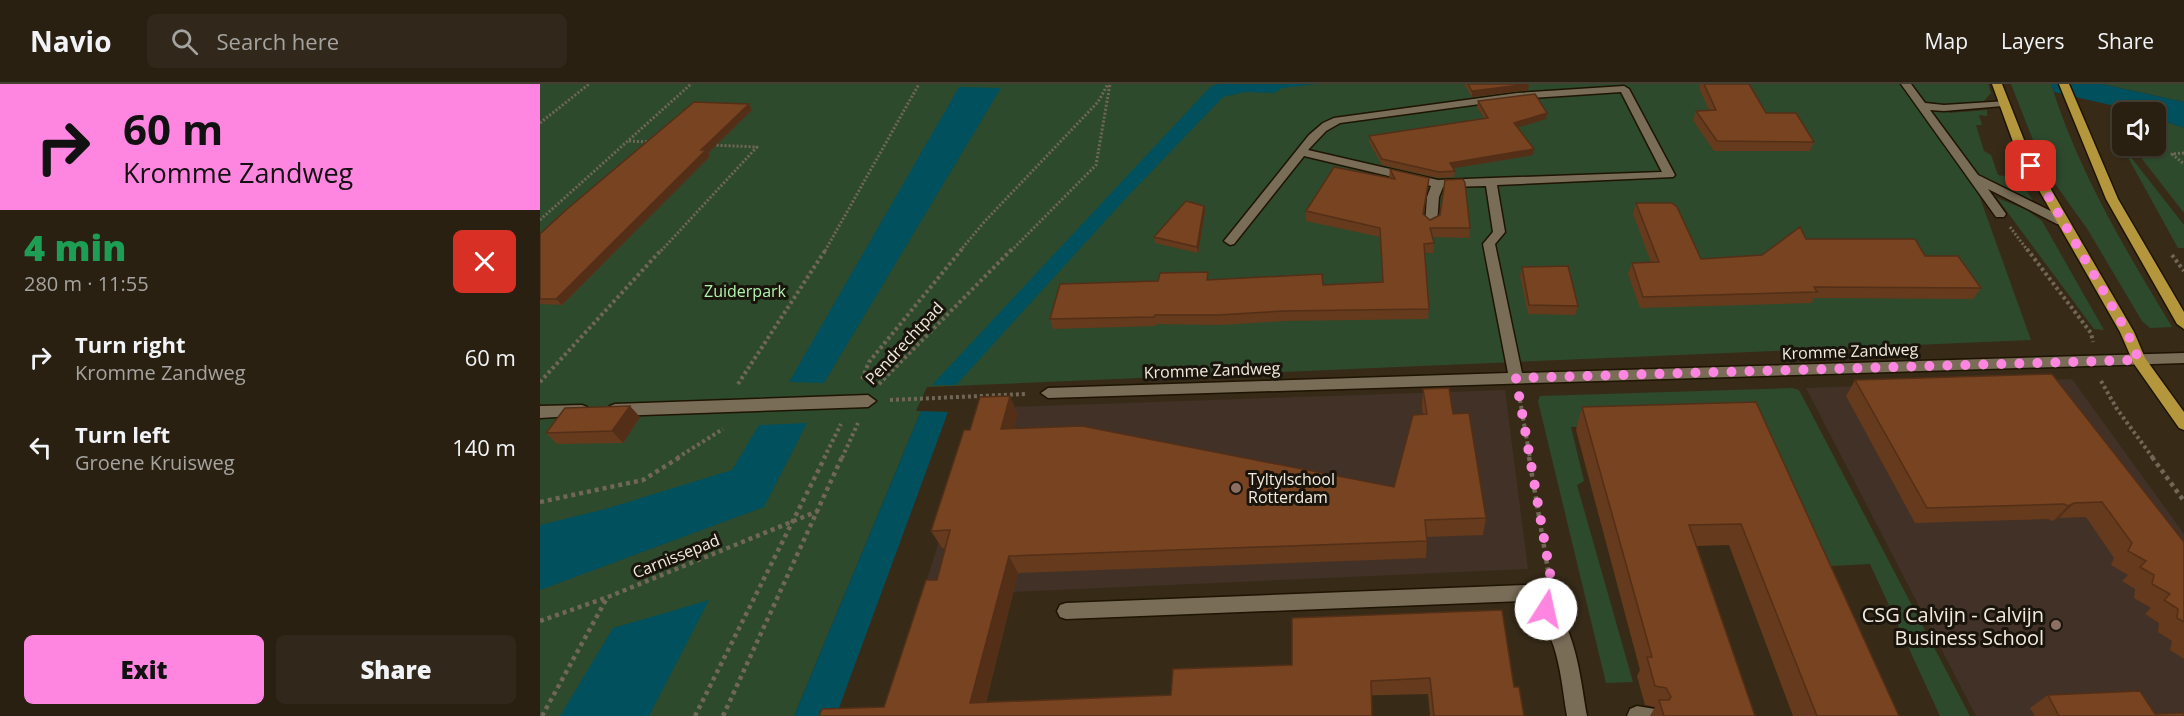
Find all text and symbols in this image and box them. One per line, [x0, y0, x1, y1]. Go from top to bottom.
search box [147, 14, 567, 68]
text: Navio [30, 22, 111, 60]
icon: search [168, 25, 201, 58]
text: Search here [216, 26, 339, 56]
text: Map [1925, 27, 1968, 55]
text: Layers [2001, 27, 2065, 55]
text: Share [2098, 27, 2154, 55]
text: 60 m [123, 100, 223, 157]
map controls [2112, 102, 2166, 156]
button: sound [2112, 102, 2166, 156]
icon: right [24, 108, 102, 186]
pin [2005, 140, 2056, 191]
icon: arrive [2014, 149, 2047, 182]
text: Kromme Zandweg [123, 154, 353, 191]
text: 4 min [24, 223, 126, 272]
button: close [453, 230, 516, 293]
text: 280 m · 11:55 [24, 270, 149, 297]
park label: Zuiderpark [704, 280, 787, 302]
street label: Pendrechtpad [860, 297, 948, 389]
text: Turn right [75, 329, 186, 359]
street label: Kromme Zandweg [1781, 338, 1919, 364]
icon: right [24, 341, 57, 374]
text: 60 m [465, 342, 516, 372]
street label: Kromme Zandweg [1143, 357, 1281, 383]
text: Kromme Zandweg [75, 359, 246, 386]
text: Turn left [75, 419, 170, 449]
icon: left [24, 431, 57, 464]
text: 140 m [452, 432, 516, 462]
text: Groene Kruisweg [75, 449, 235, 476]
place label: Tyltylschool Rotterdam [1248, 468, 1335, 508]
marker: Tyltylschool Rotterdam [1229, 481, 1243, 495]
street label: Carnissepad [629, 529, 723, 583]
position arrow [1514, 577, 1578, 641]
place label: CSG Calvijn - Calvijn Business School [1862, 601, 2044, 651]
marker: CSG Calvijn - Calvijn Business School [2049, 618, 2063, 632]
button: Exit [24, 635, 264, 704]
button: Share [276, 635, 516, 704]

